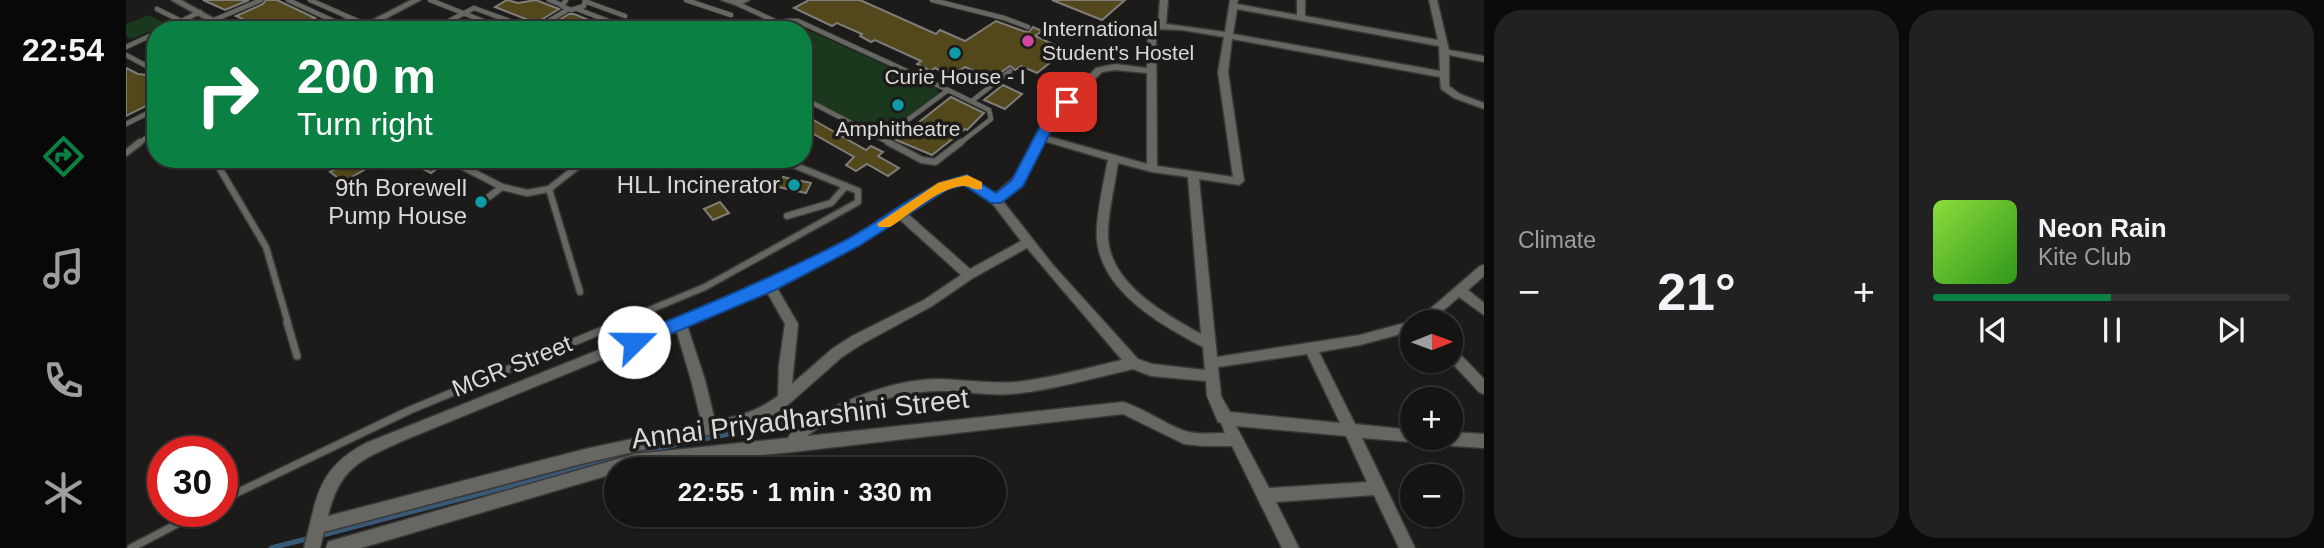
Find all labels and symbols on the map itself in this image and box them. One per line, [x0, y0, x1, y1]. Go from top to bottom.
place label: International Student's Hostel [1042, 17, 1194, 64]
marker: International Student's Hostel [1020, 33, 1036, 49]
marker: Curie House - I [947, 45, 963, 61]
place label: Curie House - I [884, 65, 1026, 88]
pin [1037, 72, 1097, 132]
marker: Amphitheatre [890, 97, 906, 113]
place label: Amphitheatre [836, 117, 960, 140]
place label: HLL Incinerator [617, 171, 780, 198]
place label: 9th Borewell Pump House [328, 174, 467, 229]
marker: HLL Incinerator [786, 177, 802, 193]
marker: 9th Borewell Pump House [473, 194, 489, 210]
position arrow [597, 305, 671, 379]
north arrow [1400, 310, 1463, 373]
street label: MGR Street [448, 329, 576, 402]
street label: Annai Priyadharshini Street [630, 382, 971, 455]
speed limit sign: 30 [147, 436, 238, 527]

